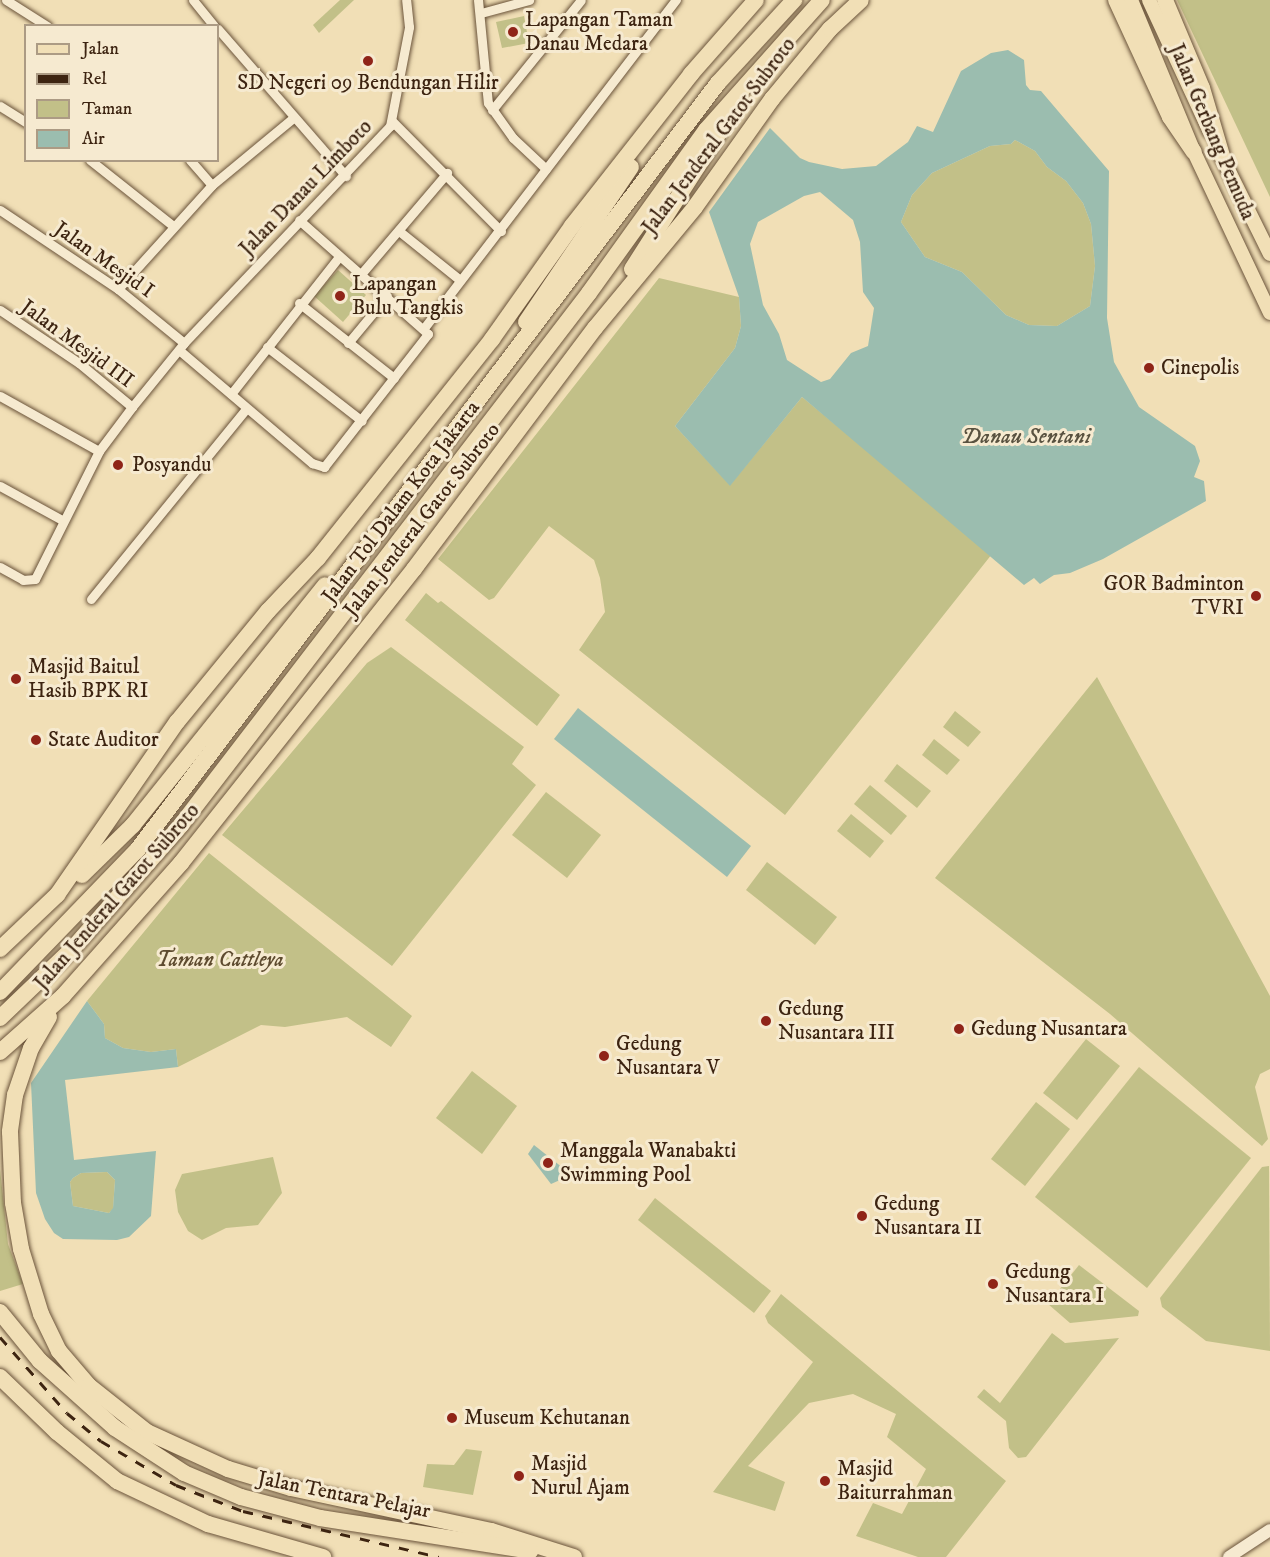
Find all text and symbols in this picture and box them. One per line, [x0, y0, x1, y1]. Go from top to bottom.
place label: Lapangan Taman Danau Medara [525, 7, 673, 57]
legend [24, 24, 219, 162]
marker: Lapangan Taman Danau Medara [506, 25, 520, 39]
street label: Jalan Jenderal Gatot Subroto [637, 33, 801, 239]
text: Jalan [82, 38, 119, 60]
street label: Jalan Gerbang Pemuda [1163, 40, 1261, 224]
marker: SD Negeri 09 Bendungan Hilir [361, 54, 375, 68]
text: Rel [82, 68, 107, 90]
place label: SD Negeri 09 Bendungan Hilir [237, 70, 499, 96]
text: Taman [82, 98, 132, 120]
street label: Jalan Danau Limboto [234, 115, 378, 261]
text: Air [82, 128, 105, 150]
street label: Jalan Mesjid I [49, 216, 159, 304]
place label: Lapangan Bulu Tangkis [352, 271, 463, 321]
marker: Lapangan Bulu Tangkis [333, 289, 347, 303]
street label: Jalan Mesjid III [16, 295, 138, 393]
place label: Cinepolis [1161, 355, 1239, 381]
marker: Cinepolis [1142, 361, 1156, 375]
street label: Jalan Tol Dalam Kota Jakarta [317, 396, 485, 608]
street label: Jalan Jenderal Gatot Subroto [338, 418, 506, 622]
water label: Danau Sentani [961, 424, 1091, 450]
place label: Posyandu [132, 452, 211, 478]
marker: Posyandu [109, 456, 127, 474]
place label: GOR Badminton TVRI [1104, 571, 1244, 621]
marker: GOR Badminton TVRI [1249, 589, 1263, 603]
place label: Masjid Baitul Hasib BPK RI [28, 654, 148, 704]
marker: Masjid Baitul Hasib BPK RI [9, 672, 23, 686]
place label: State Auditor [48, 727, 159, 753]
marker: State Auditor [29, 733, 43, 747]
street label: Jalan Jenderal Gatot Subroto [29, 798, 205, 996]
park label: Taman Cattleya [156, 947, 284, 973]
place label: Gedung Nusantara III [778, 996, 895, 1046]
marker: Gedung Nusantara III [759, 1014, 773, 1028]
place label: Gedung Nusantara [971, 1016, 1127, 1042]
marker: Gedung Nusantara [952, 1022, 966, 1036]
place label: Gedung Nusantara V [616, 1031, 720, 1081]
marker: Gedung Nusantara V [597, 1049, 611, 1063]
place label: Manggala Wanabakti Swimming Pool [560, 1138, 736, 1188]
marker: Manggala Wanabakti Swimming Pool [541, 1156, 555, 1170]
place label: Gedung Nusantara II [874, 1191, 982, 1241]
marker: Gedung Nusantara II [855, 1209, 869, 1223]
place label: Gedung Nusantara I [1005, 1259, 1104, 1309]
marker: Gedung Nusantara I [986, 1277, 1000, 1291]
place label: Museum Kehutanan [464, 1405, 630, 1431]
marker: Museum Kehutanan [445, 1411, 459, 1425]
place label: Masjid Nurul Ajam [531, 1451, 630, 1501]
place label: Masjid Baiturrahman [837, 1456, 953, 1506]
street label: Jalan Tentara Pelajar [256, 1466, 432, 1524]
marker: Masjid Nurul Ajam [512, 1469, 526, 1483]
marker: Masjid Baiturrahman [818, 1474, 832, 1488]

